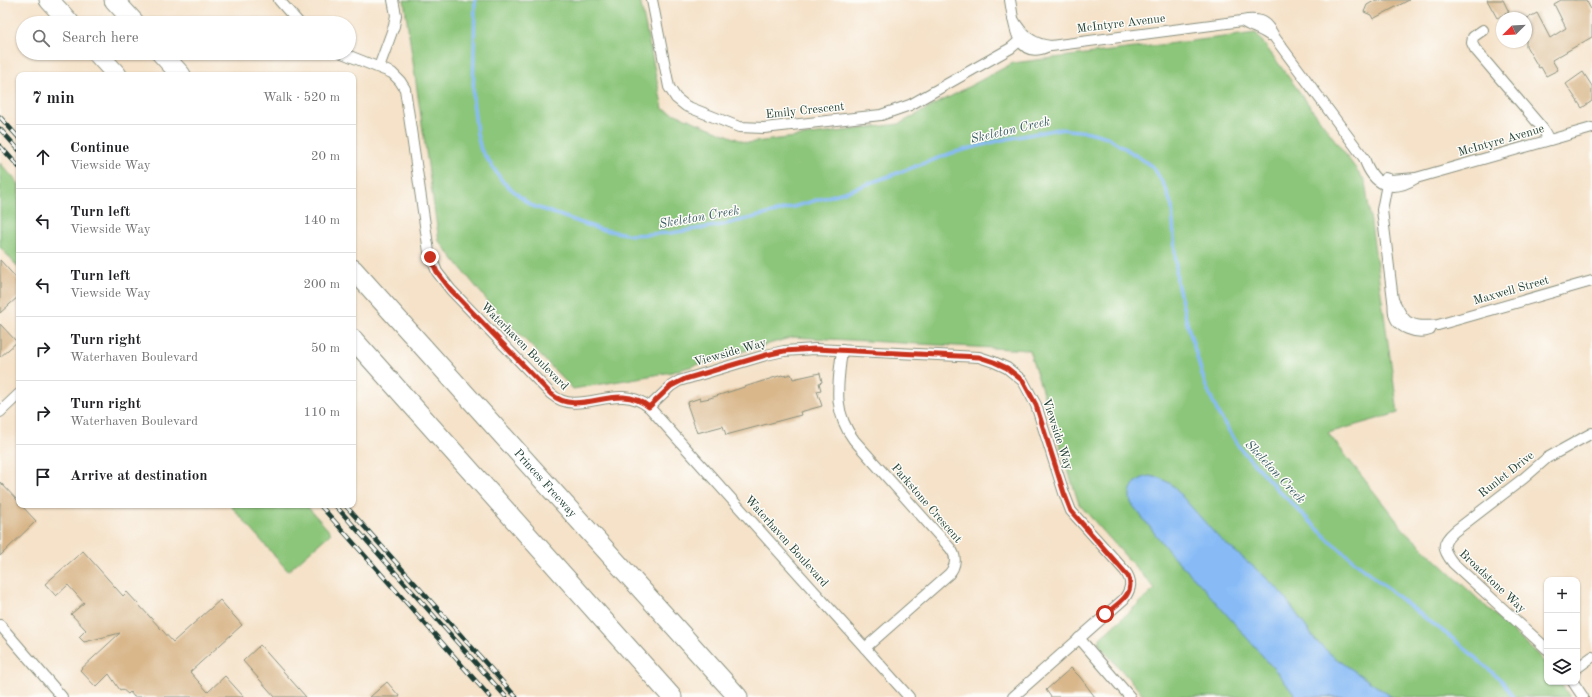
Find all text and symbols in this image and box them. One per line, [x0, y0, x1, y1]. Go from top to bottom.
north arrow [1496, 12, 1532, 48]
street label: McIntyre Avenue [1076, 13, 1166, 35]
search box [16, 16, 356, 60]
icon: search [30, 27, 52, 49]
text: Search here [62, 31, 139, 46]
text: 7 min [32, 90, 75, 107]
text: Walk · 520 m [263, 91, 340, 104]
street label: Emily Crescent [765, 101, 845, 121]
water label: Skeleton Creek [969, 115, 1051, 146]
street label: McIntyre Avenue [1457, 123, 1546, 159]
text: Continue [70, 141, 129, 156]
icon: ahead [32, 146, 54, 168]
text: 20 m [311, 150, 340, 163]
text: Viewside Way [70, 159, 151, 172]
water label: Skeleton Creek [658, 204, 740, 231]
text: Turn left [70, 205, 130, 220]
icon: left [32, 210, 54, 232]
text: 140 m [303, 214, 340, 227]
text: Viewside Way [70, 223, 151, 236]
route end [421, 248, 439, 266]
text: Turn left [70, 269, 130, 284]
icon: left [32, 274, 54, 296]
street label: Maxwell Street [1472, 274, 1550, 307]
text: 200 m [303, 278, 340, 291]
text: Viewside Way [70, 287, 151, 300]
street label: Waterhaven Boulevard [478, 301, 570, 393]
text: Turn right [70, 333, 141, 348]
street label: Viewside Way [693, 337, 768, 369]
icon: right [32, 338, 54, 360]
text: 50 m [311, 342, 340, 355]
text: Waterhaven Boulevard [70, 351, 198, 364]
text: Turn right [70, 397, 141, 412]
street label: Viewside Way [1040, 397, 1074, 472]
icon: right [32, 402, 54, 424]
text: 110 m [303, 406, 340, 419]
text: Waterhaven Boulevard [70, 415, 198, 428]
water label: Skeleton Creek [1242, 438, 1307, 506]
street label: Princes Freeway [511, 447, 579, 521]
street label: Runlet Drive [1477, 449, 1537, 500]
street label: Parkstone Crescent [889, 462, 964, 546]
icon: arrive [32, 466, 54, 488]
text: Arrive at destination [70, 469, 208, 484]
street label: Waterhaven Boulevard [742, 494, 830, 590]
street label: Broadstone Way [1457, 548, 1528, 616]
map controls [1544, 577, 1580, 685]
button: + [1544, 577, 1580, 613]
route start [1096, 605, 1114, 623]
button: − [1544, 613, 1580, 649]
button: layers [1544, 649, 1580, 685]

